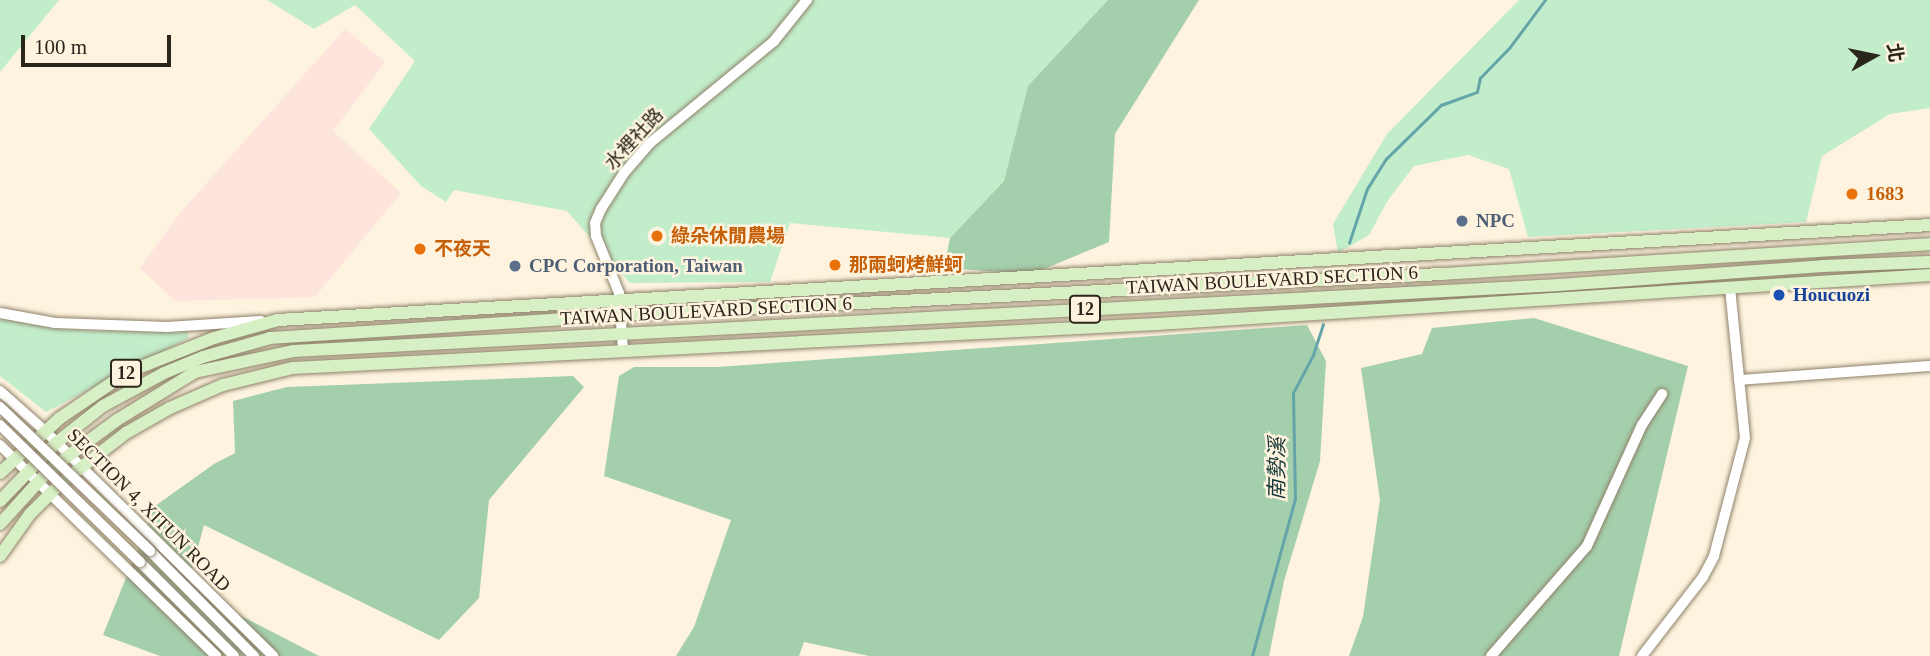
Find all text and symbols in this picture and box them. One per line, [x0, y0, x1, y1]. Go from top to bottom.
scale bar [24, 21, 175, 65]
north arrow [1839, 21, 1909, 91]
text: 100 m [34, 35, 87, 59]
text: 北 [1883, 42, 1907, 64]
street label: 水裡社路 [600, 103, 668, 175]
place label: 1683 [1866, 183, 1904, 205]
marker: 1683 [1844, 186, 1860, 202]
place label: NPC [1476, 210, 1515, 232]
marker: NPC [1454, 213, 1470, 229]
place label: 綠朵休閒農場 [671, 225, 785, 247]
marker: 綠朵休閒農場 [649, 228, 665, 244]
place label: 不夜天 [434, 238, 491, 260]
marker: 不夜天 [412, 241, 428, 257]
place label: 那兩蚵烤鮮蚵 [849, 254, 963, 276]
place label: CPC Corporation, Taiwan [529, 255, 743, 277]
marker: 那兩蚵烤鮮蚵 [827, 257, 843, 273]
marker: CPC Corporation, Taiwan [507, 258, 523, 274]
street label: TAIWAN BOULEVARD SECTION 6 [1126, 261, 1418, 299]
place label: Houcuozi [1793, 284, 1870, 306]
marker: Houcuozi [1771, 287, 1787, 303]
street label: TAIWAN BOULEVARD SECTION 6 [560, 292, 852, 330]
road number: 12 [1068, 295, 1102, 324]
road number: 12 [108, 358, 144, 388]
street label: SECTION 4, XITUN ROAD [63, 424, 235, 596]
water label: 南勢溪 [1264, 437, 1290, 501]

